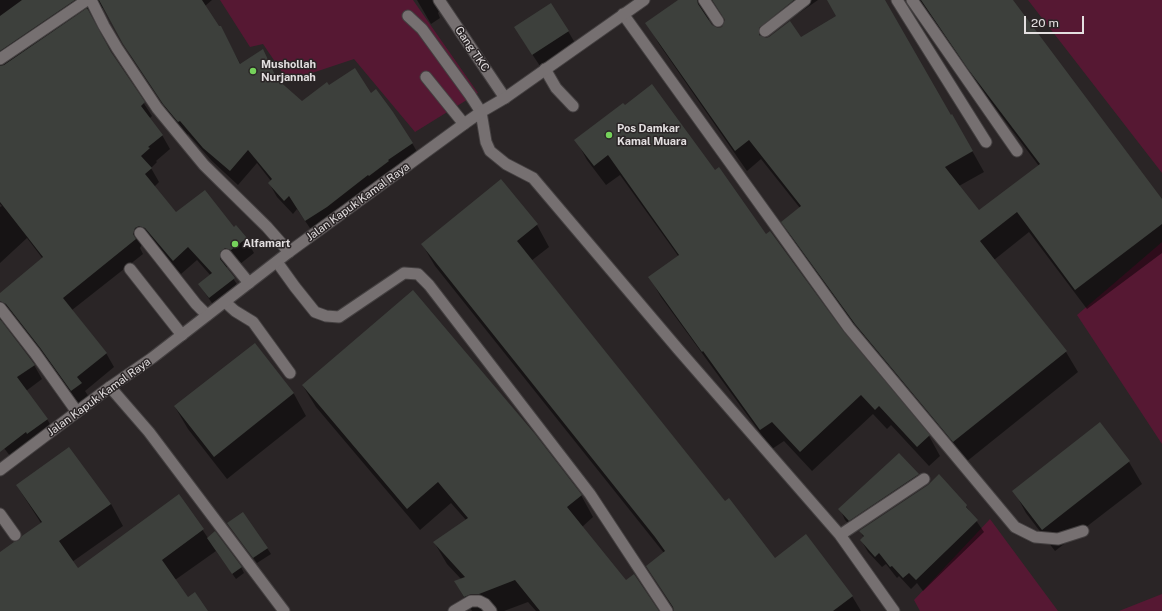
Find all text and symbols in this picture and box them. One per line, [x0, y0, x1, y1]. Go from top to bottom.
scale bar [1026, 8, 1086, 34]
text: 20 m [1031, 16, 1059, 30]
street label: Gang TKC [452, 24, 492, 74]
place label: Mushollah Nurjannah [261, 58, 316, 84]
marker: Mushollah Nurjannah [248, 66, 258, 76]
place label: Pos Damkar Kamal Muara [617, 122, 687, 148]
marker: Pos Damkar Kamal Muara [604, 130, 614, 140]
street label: Jalan Kapuk Kamal Raya [304, 160, 412, 244]
place label: Alfamart [243, 237, 290, 251]
marker: Alfamart [230, 239, 240, 249]
street label: Jalan Kapuk Kamal Raya [45, 355, 153, 439]

